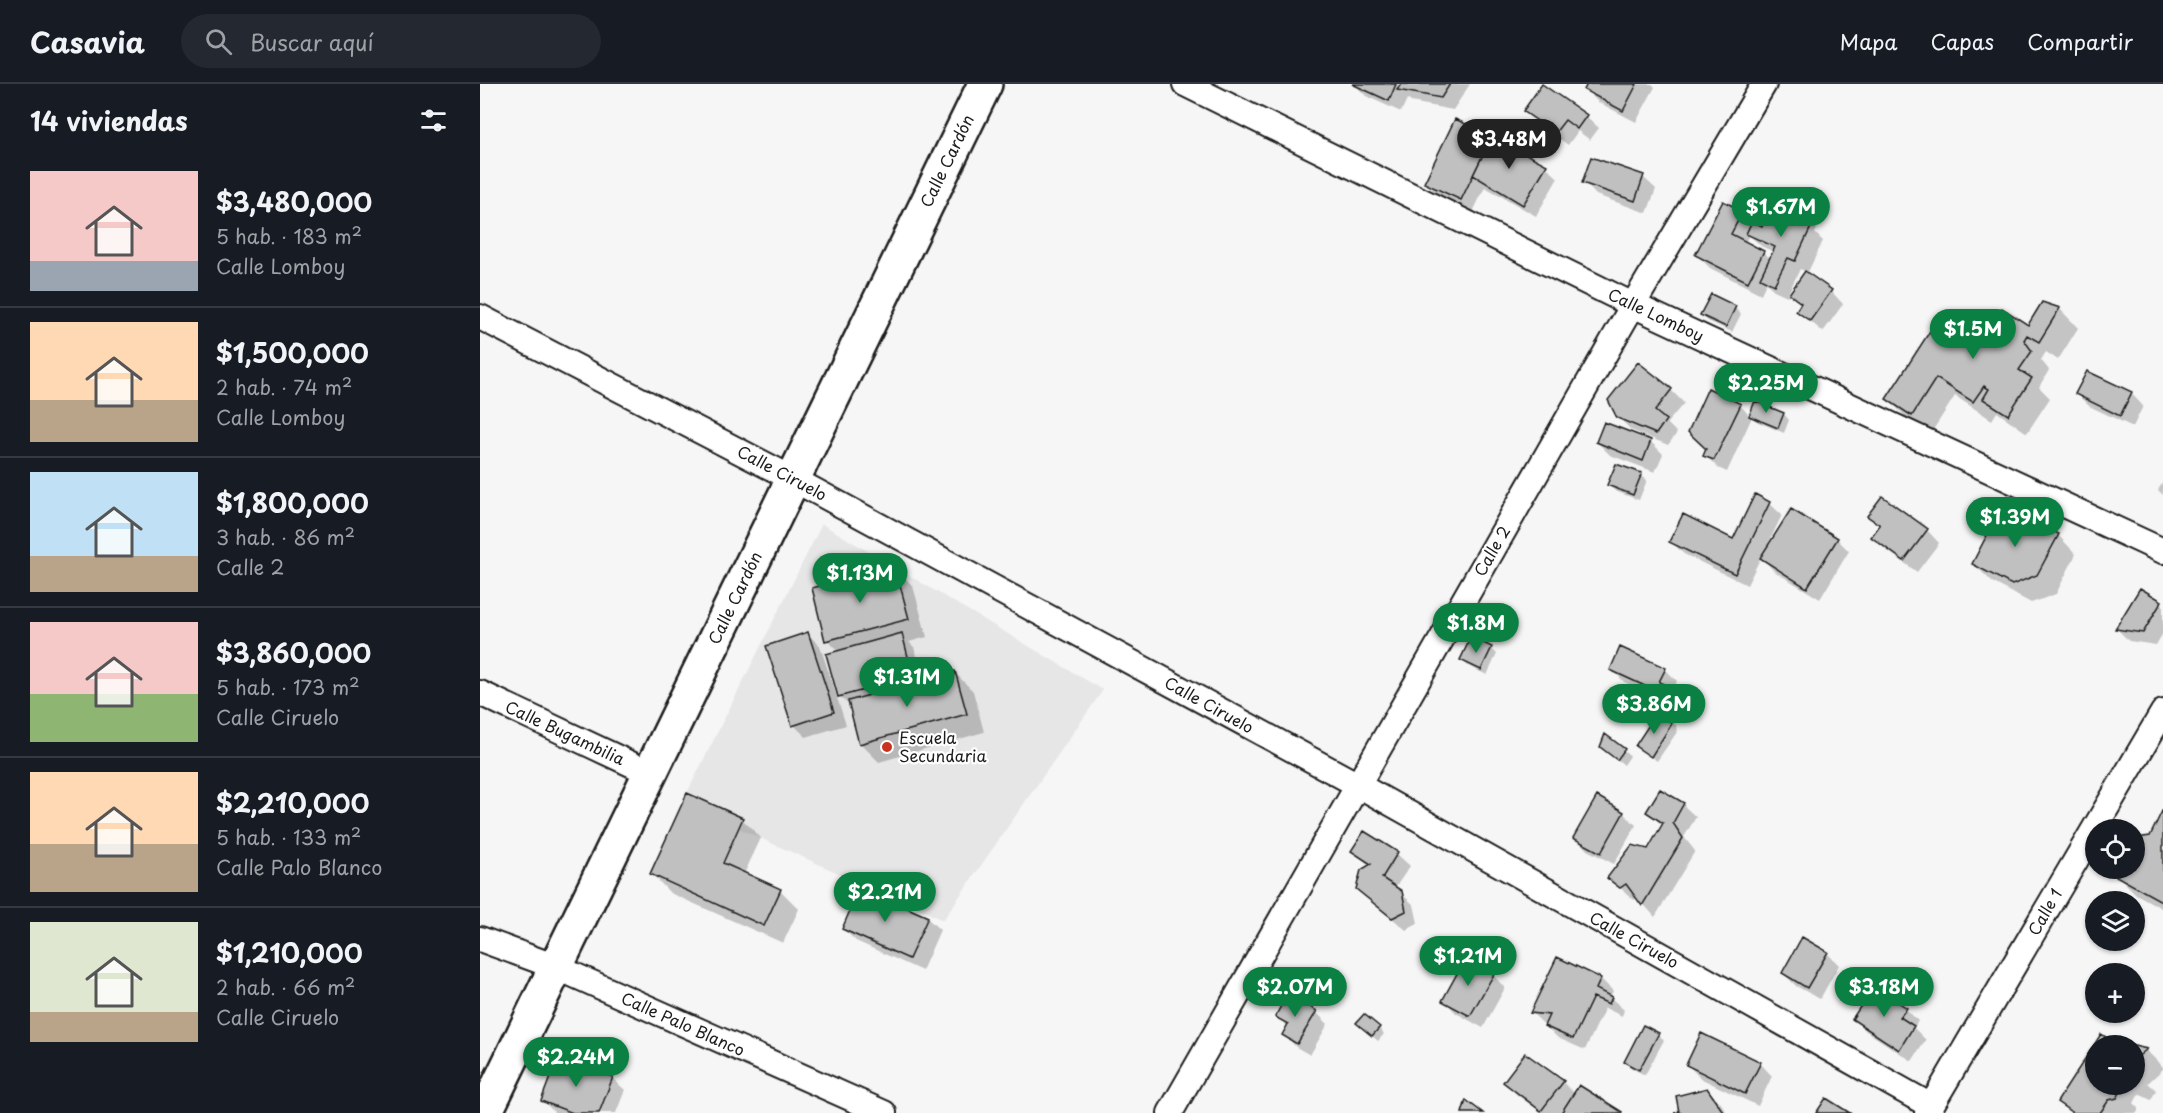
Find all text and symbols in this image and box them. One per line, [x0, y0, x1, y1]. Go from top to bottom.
search box [181, 14, 601, 68]
text: Casavia [30, 20, 145, 63]
icon: search [202, 25, 235, 58]
text: Buscar aquí [250, 25, 374, 58]
text: Mapa [1840, 25, 1898, 57]
text: Capas [1931, 25, 1994, 57]
text: Compartir [2027, 25, 2133, 57]
text: 14 viviendas [30, 101, 188, 140]
icon: filters [417, 104, 450, 137]
street label: Calle Cardón [913, 110, 979, 211]
pin: $3.48M [1460, 119, 1558, 170]
text: $3.48M [1471, 123, 1547, 153]
text: $3,480,000 [216, 182, 372, 221]
pin: $1.67M [1732, 187, 1830, 238]
text: $1.67M [1746, 191, 1816, 221]
icon: home [78, 195, 150, 267]
text: 5 hab. · 183 m² [216, 221, 362, 251]
text: Calle Lomboy [216, 251, 345, 281]
street label: Calle Lomboy [1604, 281, 1708, 347]
pin: $1.5M [1931, 309, 2015, 360]
text: $1.5M [1944, 313, 2002, 343]
text: $1,500,000 [216, 333, 369, 372]
icon: home [78, 346, 150, 418]
pin: $2.25M [1717, 363, 1815, 414]
text: $2.25M [1728, 367, 1804, 397]
text: 2 hab. · 74 m² [216, 372, 352, 402]
text: Calle Lomboy [216, 402, 345, 432]
street label: Calle Ciruelo [733, 438, 832, 506]
text: $1,800,000 [216, 483, 369, 522]
icon: home [78, 496, 150, 568]
pin: $1.39M [1966, 497, 2064, 548]
text: $1.39M [1980, 501, 2050, 531]
street label: Calle 2 [1467, 521, 1515, 580]
text: 3 hab. · 86 m² [216, 522, 355, 552]
street label: Calle Cardón [701, 547, 767, 648]
text: Calle 2 [216, 552, 285, 582]
pin: $1.13M [811, 553, 909, 604]
text: $1.13M [827, 557, 893, 587]
pin: $1.8M [1434, 603, 1518, 654]
text: $1.8M [1447, 607, 1505, 637]
text: $3,860,000 [216, 633, 371, 672]
icon: home [78, 646, 150, 718]
pin: $1.31M [858, 657, 956, 708]
text: $1.31M [873, 661, 941, 691]
street label: Calle Ciruelo [1161, 670, 1259, 739]
text: 5 hab. · 173 m² [216, 672, 360, 702]
pin: $3.86M [1605, 684, 1703, 735]
text: $3.86M [1616, 688, 1692, 718]
street label: Calle Bugambilia [502, 694, 629, 770]
text: Calle Ciruelo [216, 702, 339, 732]
place label: Escuela Secundaria [899, 725, 987, 767]
marker: Escuela Secundaria [880, 740, 894, 754]
text: $2,210,000 [216, 783, 369, 822]
icon: home [78, 796, 150, 868]
map controls [2085, 819, 2145, 1095]
button: locate [2085, 819, 2145, 879]
text: 5 hab. · 133 m² [216, 822, 361, 852]
text: Calle Palo Blanco [216, 852, 382, 882]
pin: $2.21M [836, 872, 934, 923]
text: $2.21M [848, 876, 922, 906]
street label: Calle 1 [2021, 884, 2067, 939]
button: layers [2085, 891, 2145, 951]
street label: Calle Ciruelo [1586, 905, 1684, 974]
text: $1,210,000 [216, 933, 363, 972]
pin: $1.21M [1419, 936, 1517, 987]
text: $1.21M [1434, 940, 1502, 970]
icon: home [78, 946, 150, 1018]
button: + [2085, 963, 2145, 1023]
pin: $2.07M [1246, 967, 1344, 1018]
pin: $3.18M [1835, 967, 1933, 1018]
text: $2.07M [1257, 971, 1333, 1001]
text: $3.18M [1849, 971, 1919, 1001]
text: 2 hab. · 66 m² [216, 972, 355, 1002]
street label: Calle Palo Blanco [618, 985, 749, 1061]
text: Calle Ciruelo [216, 1002, 339, 1032]
button: − [2085, 1035, 2145, 1095]
pin: $2.24M [527, 1037, 625, 1088]
text: $2.24M [537, 1041, 615, 1071]

